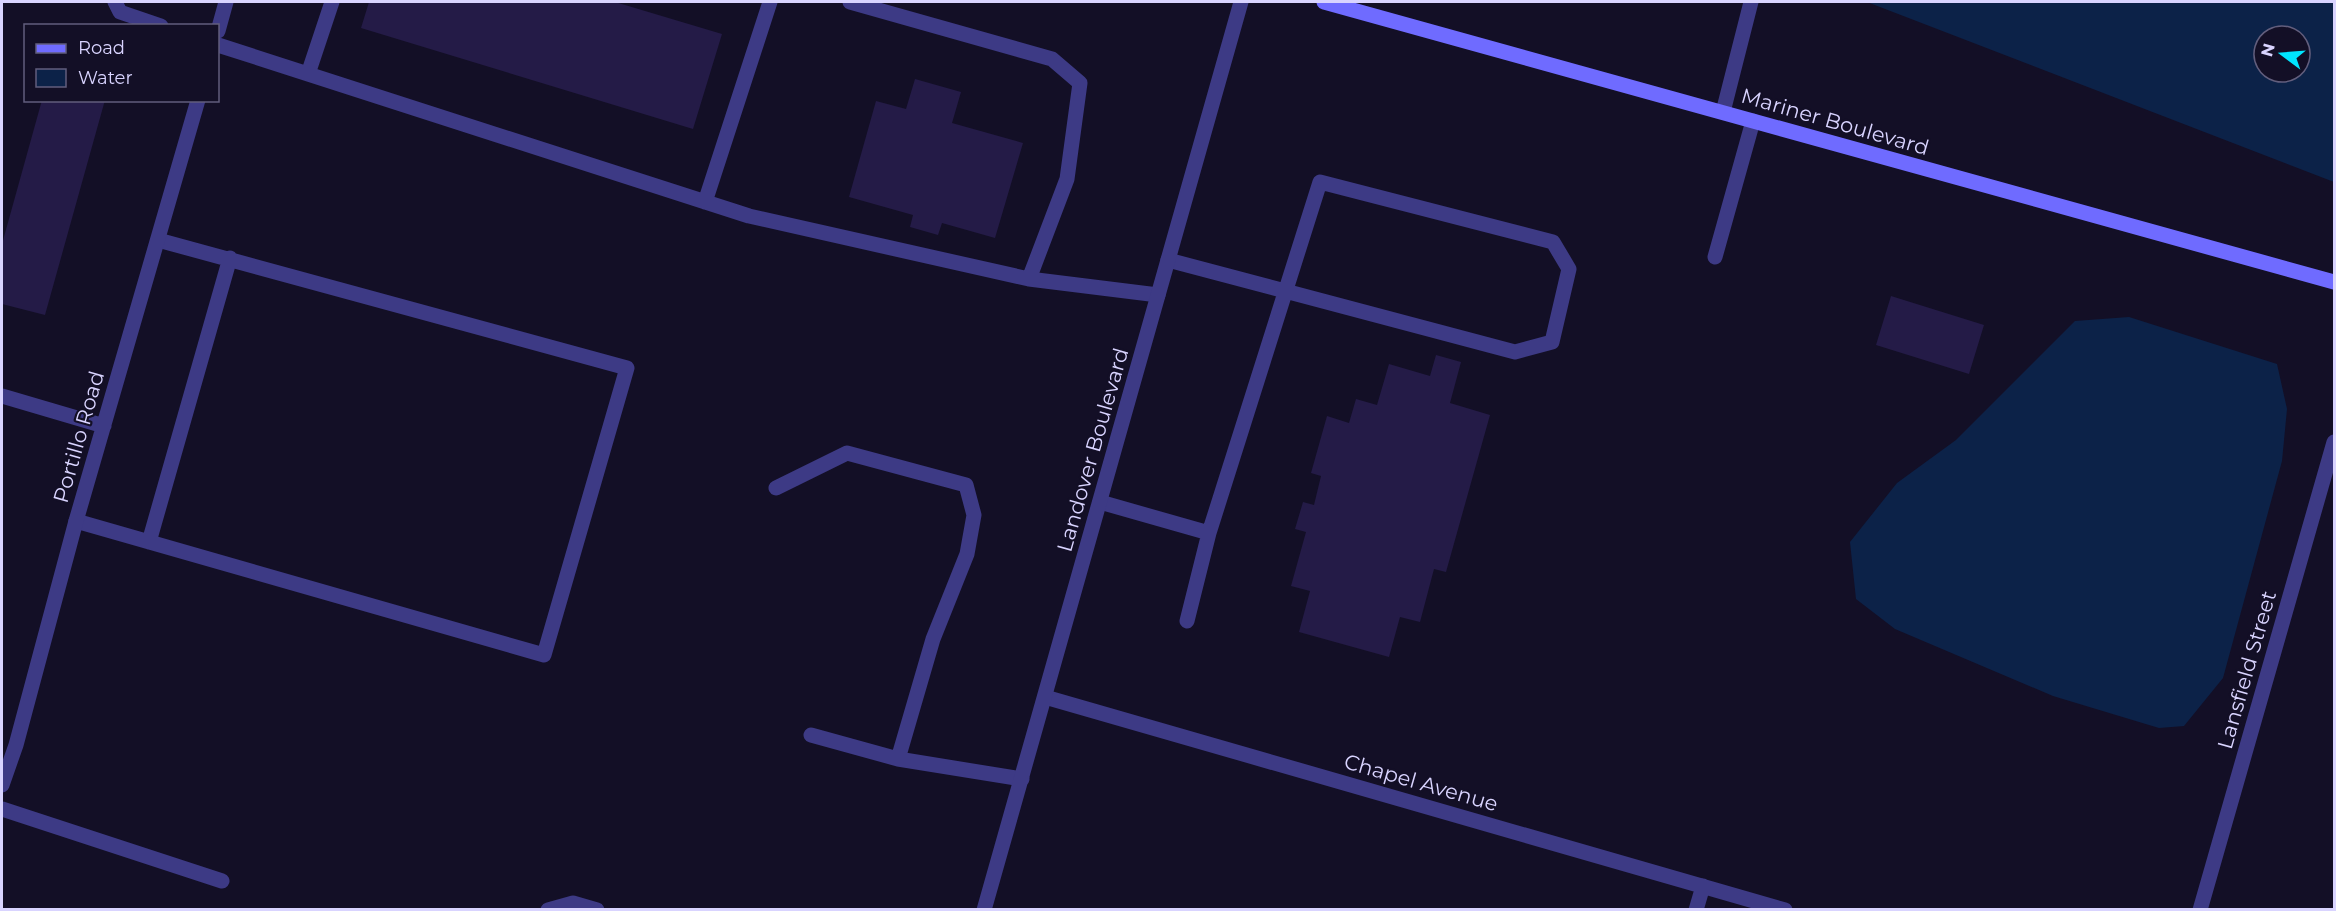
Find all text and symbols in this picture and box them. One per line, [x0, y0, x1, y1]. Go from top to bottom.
legend [24, 24, 219, 102]
north arrow [2252, 24, 2312, 84]
text: Road [78, 37, 125, 59]
text: N [2257, 41, 2279, 59]
text: Water [78, 67, 133, 89]
street label: Mariner Boulevard [1738, 83, 1932, 160]
street label: Landover Boulevard [1051, 345, 1134, 555]
street label: Portillo Road [48, 368, 109, 506]
street label: Lansfield Street [2212, 588, 2281, 752]
street label: Chapel Avenue [1341, 749, 1501, 816]

